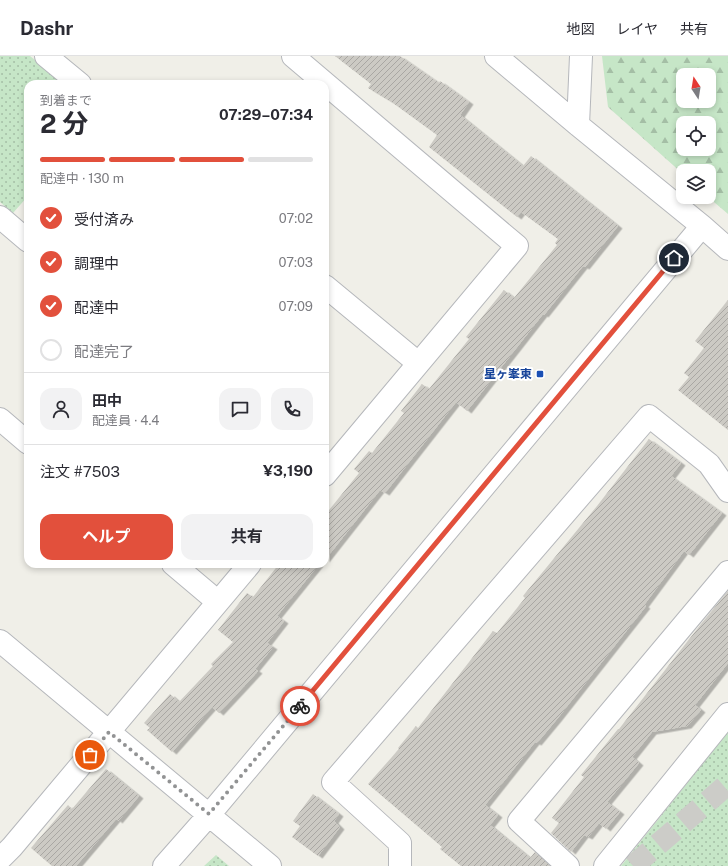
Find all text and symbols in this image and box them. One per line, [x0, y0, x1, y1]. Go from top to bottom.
text: Dashr [20, 17, 73, 39]
text: 地図 [566, 21, 594, 37]
text: レイヤ [616, 21, 658, 37]
text: 共有 [680, 21, 708, 37]
north arrow [676, 68, 716, 108]
map controls [676, 68, 716, 204]
text: 到着まで [40, 93, 92, 108]
text: 07:29–07:34 [219, 106, 313, 123]
text: 2 分 [40, 108, 88, 139]
button: locate [676, 116, 716, 156]
button: layers [676, 164, 716, 204]
text: 配達中 · 130 m [40, 171, 124, 186]
icon: check [40, 207, 62, 229]
text: 受付済み [74, 211, 134, 228]
text: 07:02 [279, 211, 313, 226]
pin [657, 241, 691, 275]
icon: home [663, 247, 685, 269]
icon: check [40, 251, 62, 273]
text: 調理中 [74, 255, 119, 272]
text: 07:03 [278, 255, 313, 270]
icon: check [40, 295, 62, 317]
text: 配達中 [74, 299, 119, 316]
text: 07:09 [279, 299, 313, 314]
text: 配達完了 [74, 343, 134, 360]
place label: 星ヶ峯東 [484, 367, 532, 381]
marker: 星ヶ峯東 [535, 369, 545, 379]
button: person [40, 388, 82, 430]
button: chat [219, 388, 261, 430]
button: phone [271, 388, 313, 430]
text: 田中 [92, 392, 122, 409]
text: 配達員 · 4.4 [92, 413, 159, 428]
text: ¥3,190 [263, 462, 313, 479]
text: 注文 #7503 [40, 463, 120, 480]
button: ヘルプ [40, 514, 173, 560]
button: 共有 [181, 514, 313, 560]
courier [280, 686, 320, 726]
icon: bike [289, 695, 311, 717]
pin [73, 738, 107, 772]
icon: bag [79, 744, 101, 766]

